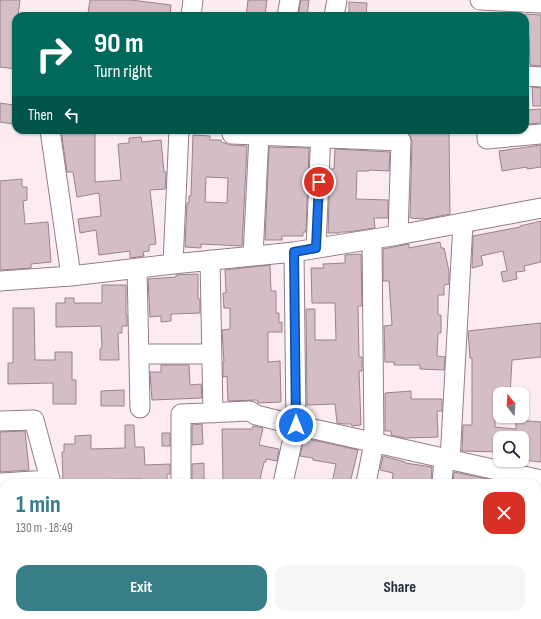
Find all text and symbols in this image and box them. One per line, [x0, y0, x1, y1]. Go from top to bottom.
text: 90 m [94, 27, 144, 60]
icon: right [28, 28, 80, 80]
text: Turn right [94, 61, 152, 82]
icon: left [61, 104, 83, 126]
text: Then [28, 106, 53, 125]
pin [302, 165, 336, 199]
icon: arrive [308, 171, 330, 193]
north arrow [493, 387, 529, 423]
map controls [493, 387, 529, 467]
position arrow [275, 404, 317, 446]
button: search [493, 431, 529, 467]
text: 1 min [16, 490, 61, 519]
button: close [483, 492, 525, 534]
text: 130 m · 18:49 [16, 520, 73, 536]
button: Exit [16, 565, 267, 611]
button: Share [275, 565, 525, 611]

